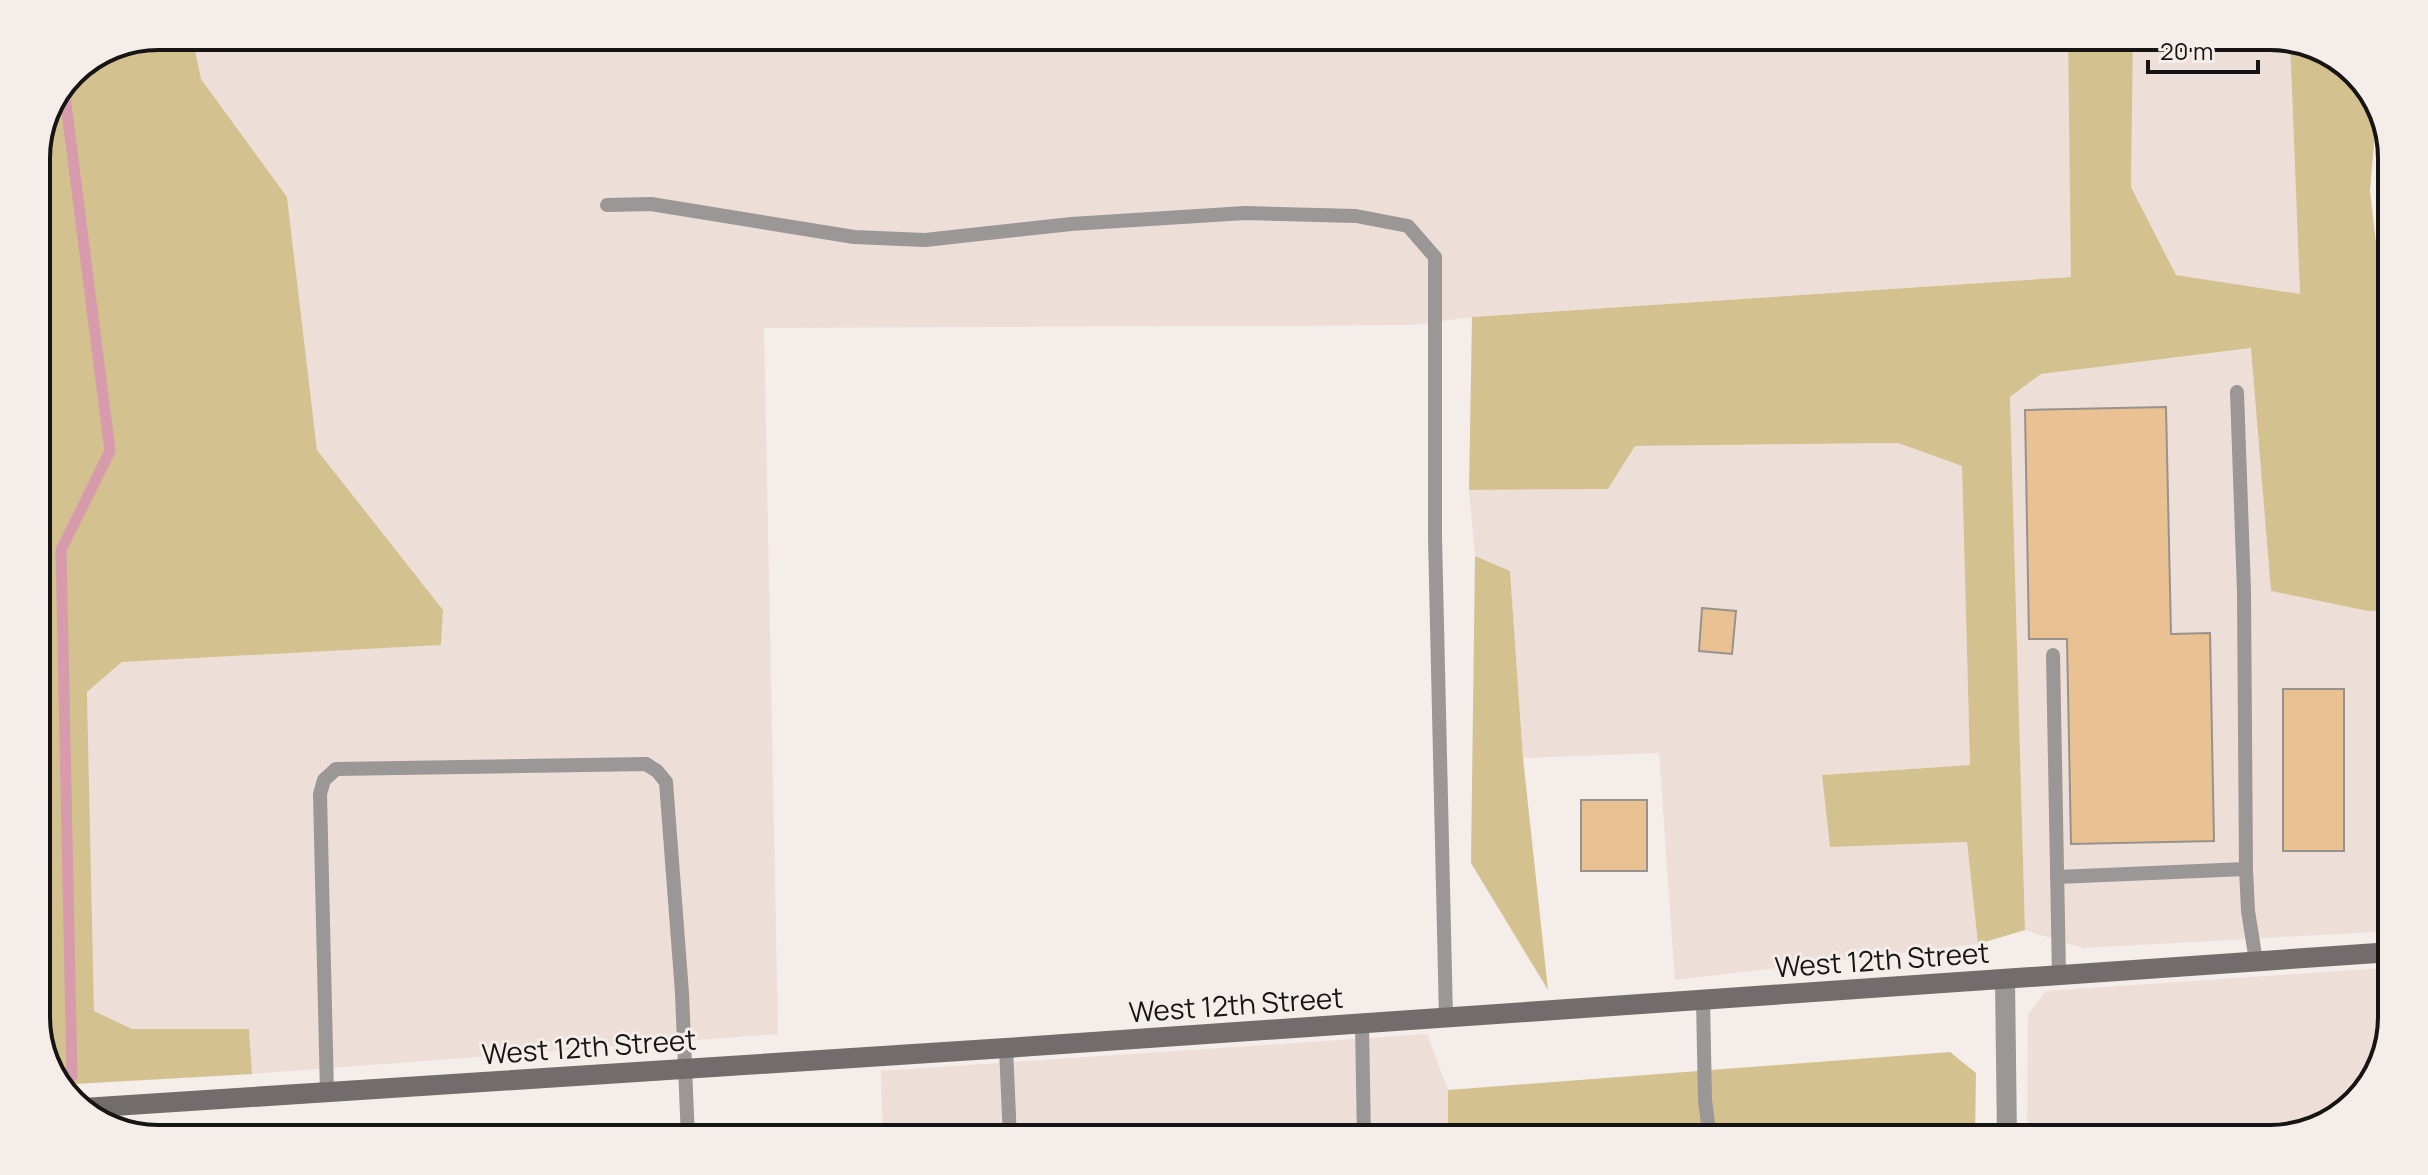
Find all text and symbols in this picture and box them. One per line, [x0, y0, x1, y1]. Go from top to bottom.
scale bar [2148, 24, 2258, 74]
text: 20 m [2160, 34, 2213, 67]
street label: West 12th Street [1773, 933, 1991, 985]
street label: West 12th Street [1127, 978, 1345, 1030]
street label: West 12th Street [480, 1020, 698, 1072]

